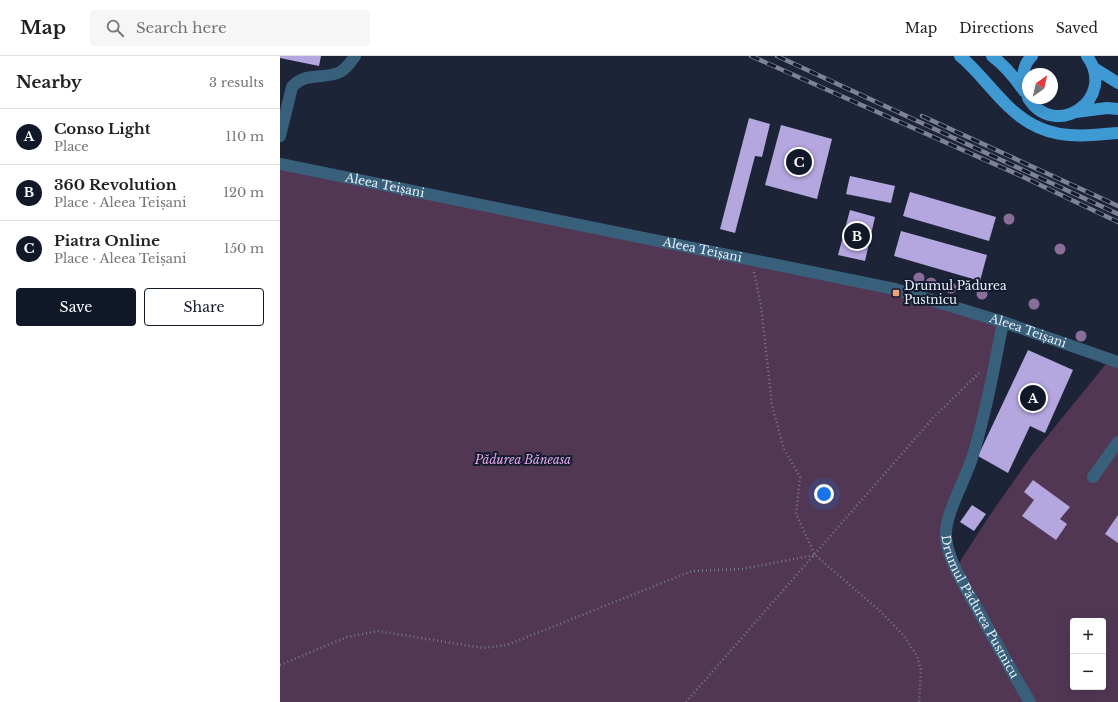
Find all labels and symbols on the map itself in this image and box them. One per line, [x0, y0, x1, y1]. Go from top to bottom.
north arrow [1022, 68, 1058, 104]
pin: C [786, 147, 812, 177]
street label: Aleea Teișani [343, 169, 426, 200]
pin: B [844, 221, 870, 251]
street label: Aleea Teișani [661, 234, 743, 265]
place label: Drumul Pădurea Pustnicu [904, 278, 1007, 307]
marker: Drumul Pădurea Pustnicu [891, 288, 901, 298]
street label: Aleea Teișani [987, 310, 1069, 351]
pin: A [1020, 383, 1046, 413]
park label: Pădurea Băneasa [474, 452, 571, 467]
your location [814, 484, 834, 504]
street label: Drumul Pădurea Pustnicu [939, 534, 1022, 681]

